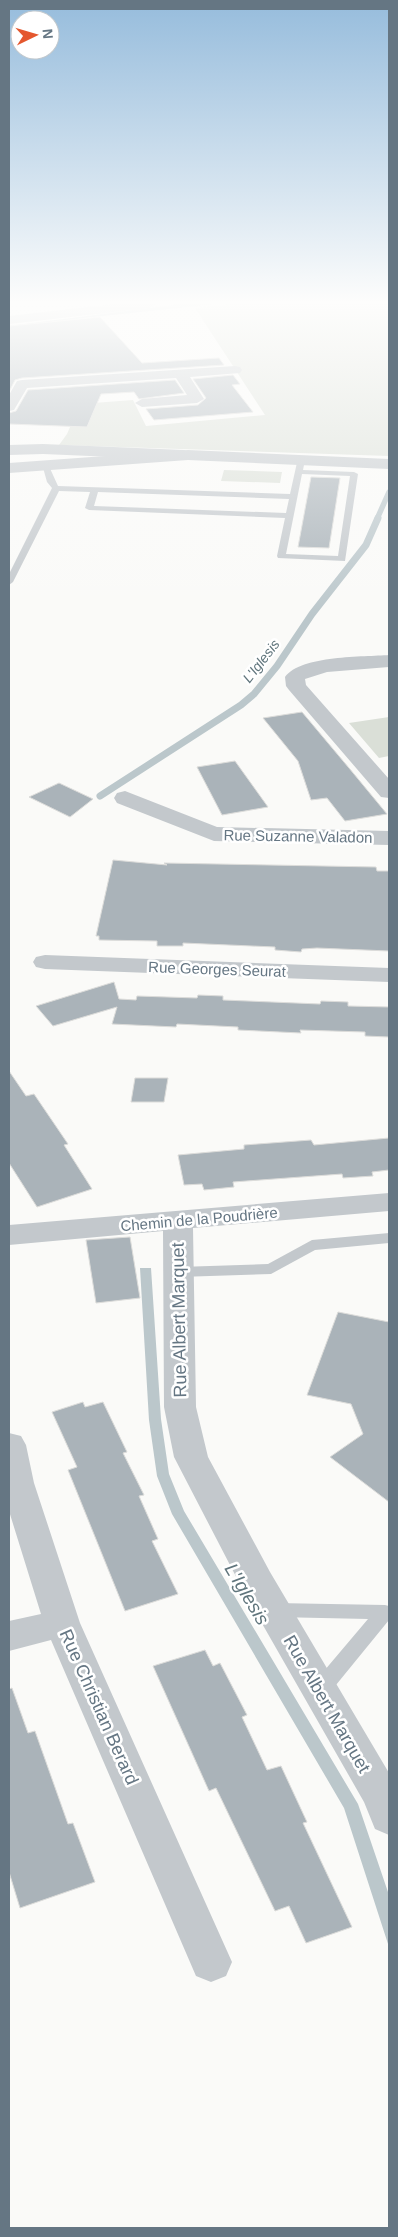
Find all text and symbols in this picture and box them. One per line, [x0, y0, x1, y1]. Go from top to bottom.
north arrow [10, 10, 60, 60]
text: N [40, 28, 56, 40]
water label: L'Iglesis [239, 636, 283, 686]
street label: Rue Suzanne Valadon [223, 826, 373, 846]
street label: Rue Georges Seurat [148, 958, 287, 980]
street label: Chemin de la Poudrière [120, 1204, 278, 1234]
street label: Rue Albert Marquet [168, 1242, 190, 1398]
water label: L'Iglesis [220, 1559, 274, 1629]
street label: Rue Christian Berard [56, 1626, 142, 1788]
street label: Rue Albert Marquet [280, 1632, 374, 1776]

